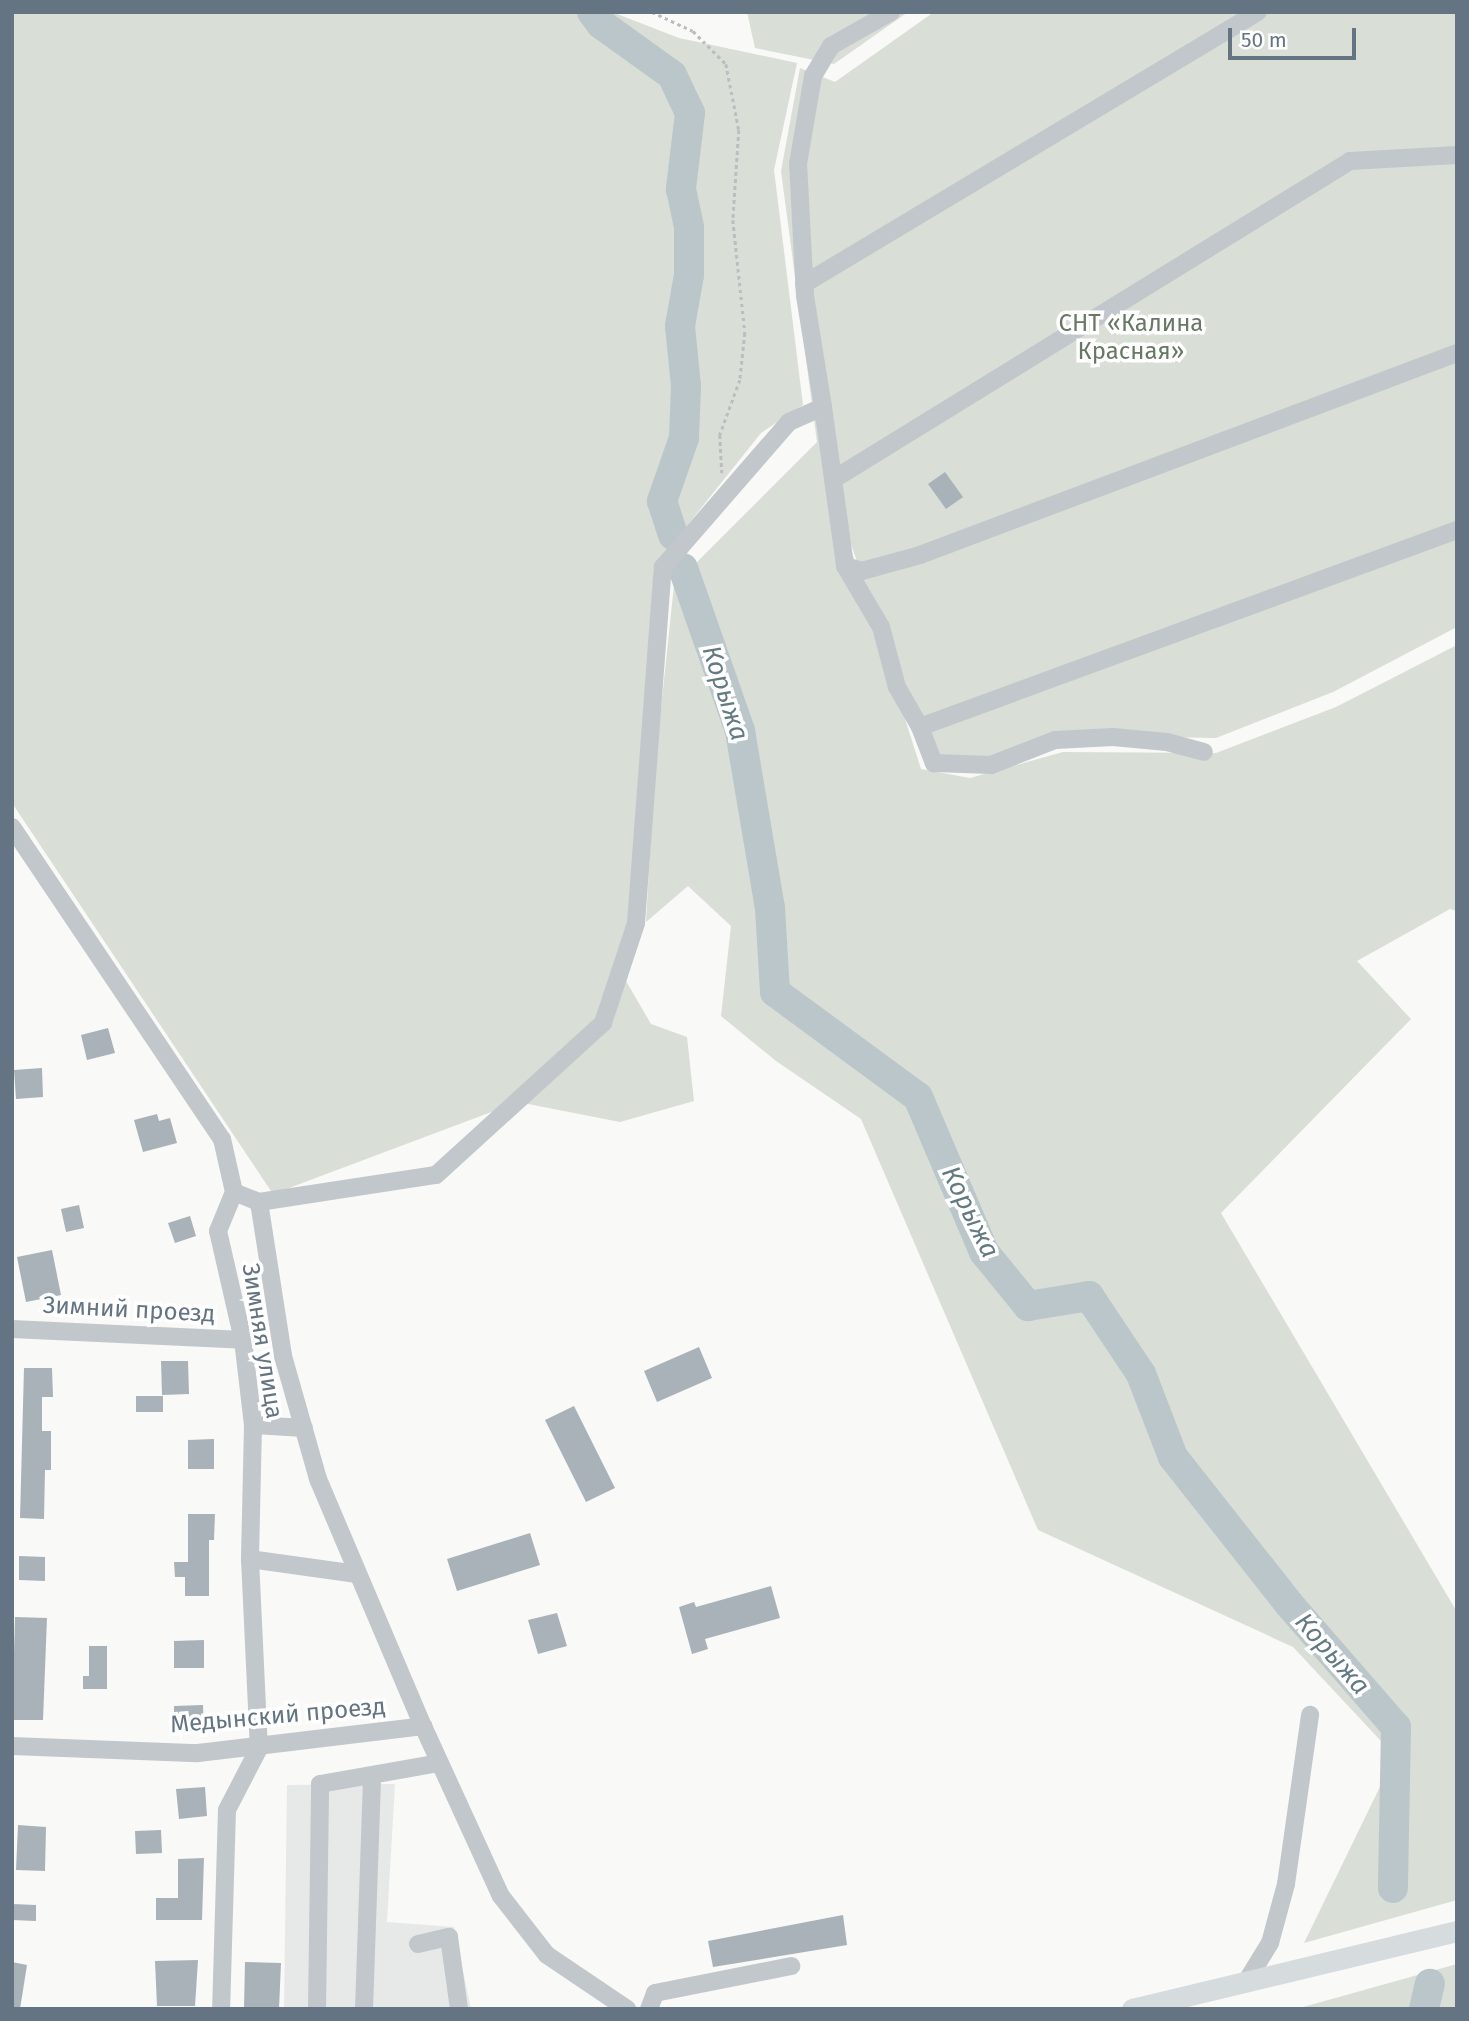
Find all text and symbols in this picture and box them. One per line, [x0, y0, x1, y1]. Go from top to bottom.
scale bar [1231, 14, 1359, 58]
text: 50 m [1241, 27, 1287, 53]
park label: СНТ «Калина Красная» [1059, 310, 1203, 366]
water label: Корыжа [695, 642, 755, 744]
water label: Корыжа [935, 1161, 1005, 1263]
street label: Зимняя улица [236, 1261, 288, 1421]
street label: Зимний проезд [42, 1291, 216, 1329]
water label: Корыжа [1288, 1607, 1376, 1701]
street label: Медынский проезд [169, 1692, 387, 1740]

